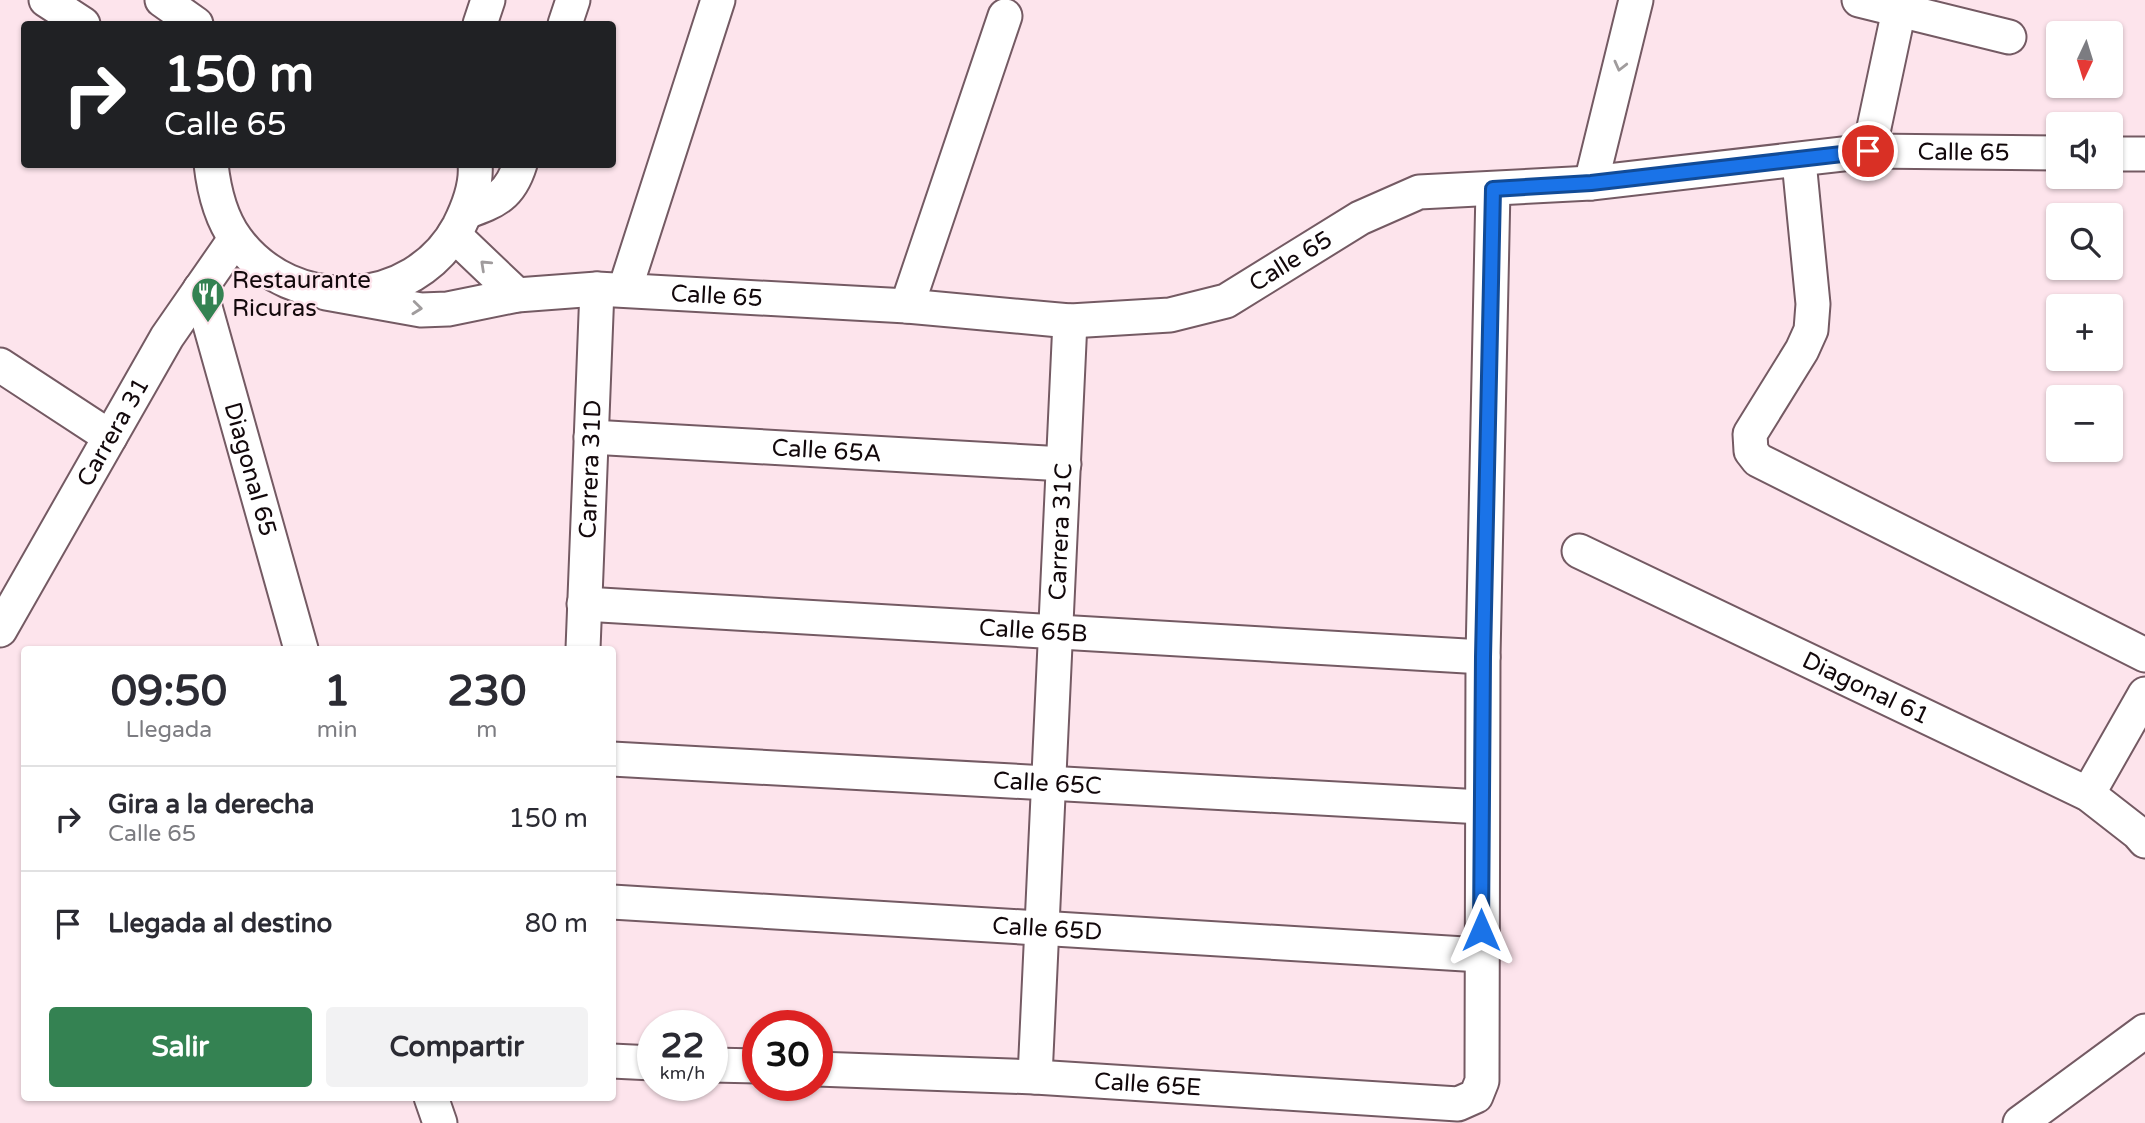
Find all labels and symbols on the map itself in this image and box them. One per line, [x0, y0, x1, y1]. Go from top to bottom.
north arrow [2046, 21, 2123, 98]
one-way arrow [1614, 60, 1628, 72]
pin [1838, 121, 1898, 181]
street label: Calle 65 [1917, 138, 2010, 167]
street label: Calle 65 [1244, 225, 1337, 298]
one-way arrow [480, 261, 493, 273]
place label: Restaurante Ricuras [232, 266, 371, 323]
restaurant icon: Restaurante Ricuras [189, 275, 227, 324]
street label: Calle 65 [670, 279, 763, 313]
one-way arrow [412, 300, 423, 315]
street label: Carrera 31 [71, 372, 156, 492]
street label: Diagonal 65 [217, 399, 283, 539]
street label: Carrera 31D [573, 399, 608, 539]
street label: Calle 65A [771, 433, 882, 469]
street label: Carrera 31C [1043, 462, 1078, 601]
street label: Calle 65B [978, 613, 1088, 649]
street label: Diagonal 61 [1797, 646, 1934, 731]
street label: Calle 65C [992, 766, 1102, 801]
position arrow [1444, 893, 1518, 967]
street label: Calle 65D [991, 911, 1103, 947]
speed limit sign: 30 [742, 1010, 833, 1101]
street label: Calle 65E [1093, 1067, 1202, 1103]

